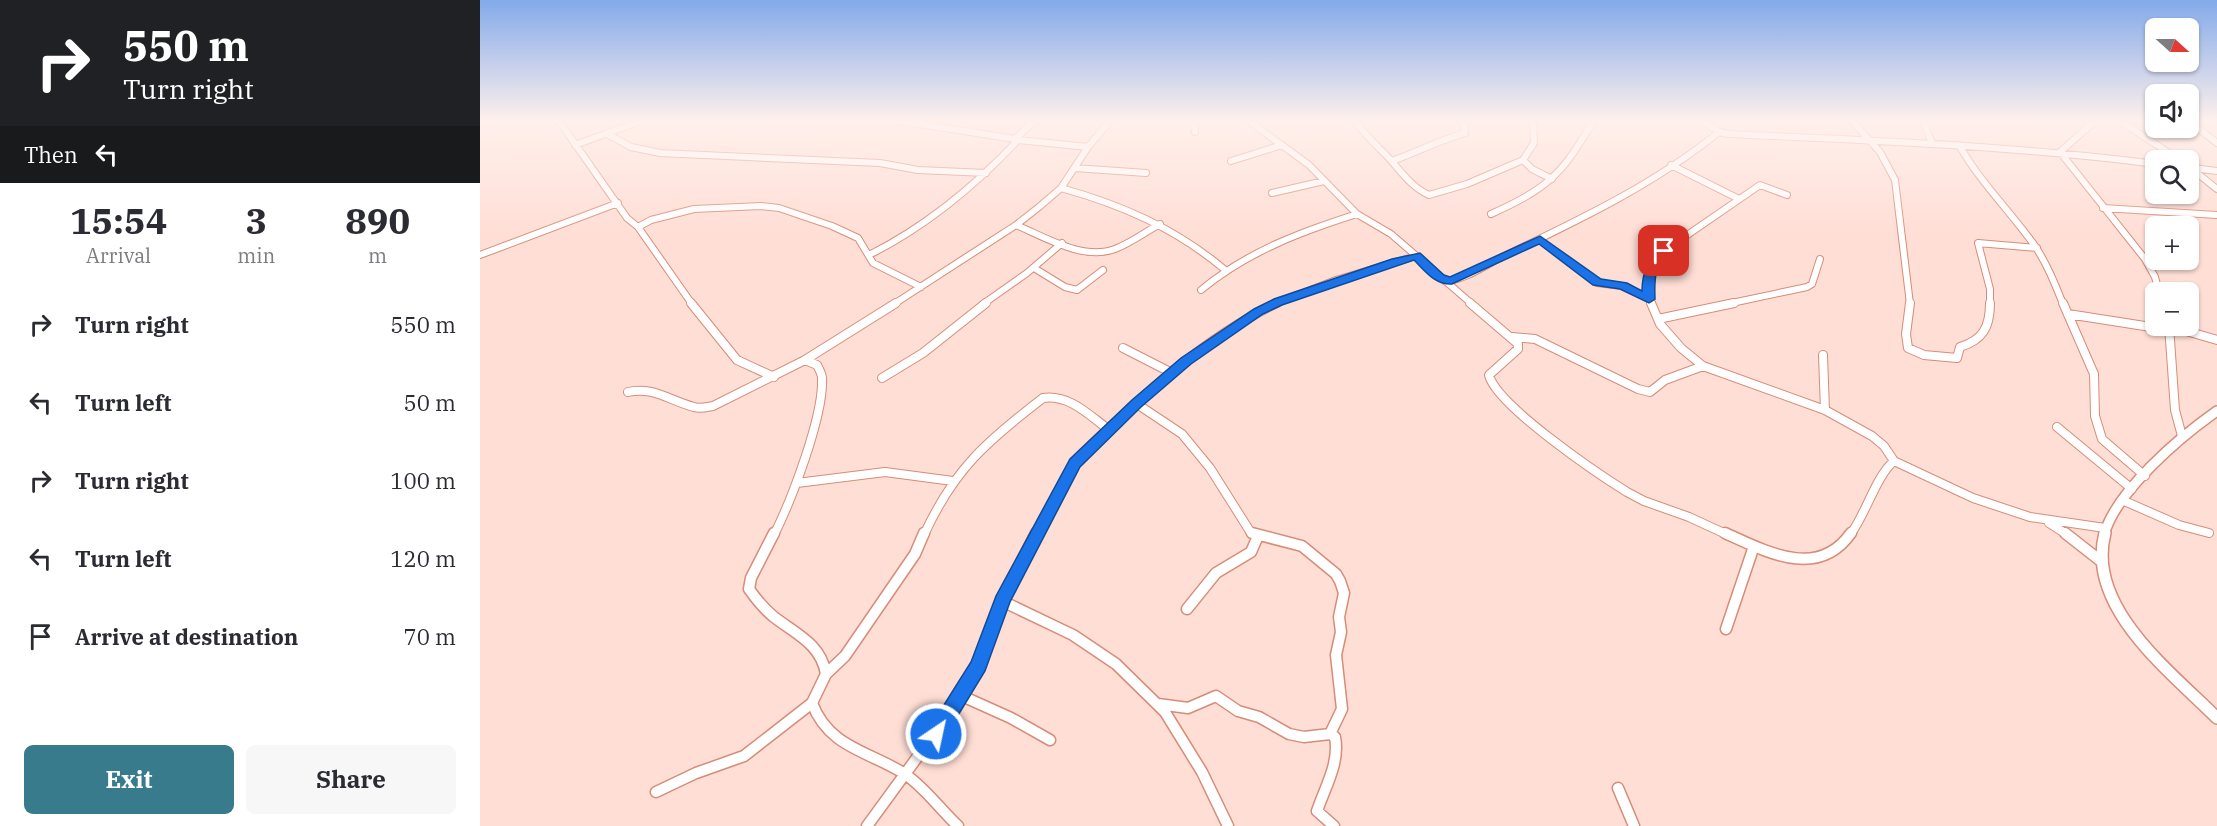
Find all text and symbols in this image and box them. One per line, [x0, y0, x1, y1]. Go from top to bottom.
text: 550 m [123, 18, 249, 73]
north arrow [2145, 18, 2199, 72]
map controls [2145, 18, 2199, 336]
icon: right [24, 24, 102, 102]
text: Turn right [123, 71, 254, 106]
button: sound [2145, 84, 2199, 138]
icon: left [90, 138, 123, 171]
text: Then [24, 140, 78, 169]
button: search [2145, 150, 2199, 204]
text: 15:54 [70, 197, 167, 244]
text: 3 [245, 197, 267, 244]
text: 890 [345, 197, 410, 244]
button: + [2145, 216, 2199, 270]
pin [1638, 225, 1689, 276]
icon: arrive [1647, 234, 1680, 267]
text: Arrival [86, 242, 151, 269]
text: min [237, 242, 275, 269]
text: m [368, 242, 387, 269]
button: − [2145, 282, 2199, 336]
icon: right [24, 308, 57, 341]
text: Turn right [75, 310, 189, 339]
text: 550 m [390, 310, 456, 339]
icon: left [24, 386, 57, 419]
text: Turn left [75, 388, 171, 417]
text: 50 m [404, 388, 456, 417]
icon: right [24, 464, 57, 497]
text: Turn right [75, 466, 189, 495]
text: 100 m [390, 466, 456, 495]
icon: left [24, 542, 57, 575]
text: Turn left [75, 544, 171, 573]
text: 120 m [390, 544, 456, 573]
icon: arrive [24, 620, 57, 653]
text: Arrive at destination [75, 622, 298, 651]
text: 70 m [404, 622, 456, 651]
position arrow [904, 702, 968, 766]
button: Exit [24, 745, 234, 814]
button: Share [246, 745, 456, 814]

